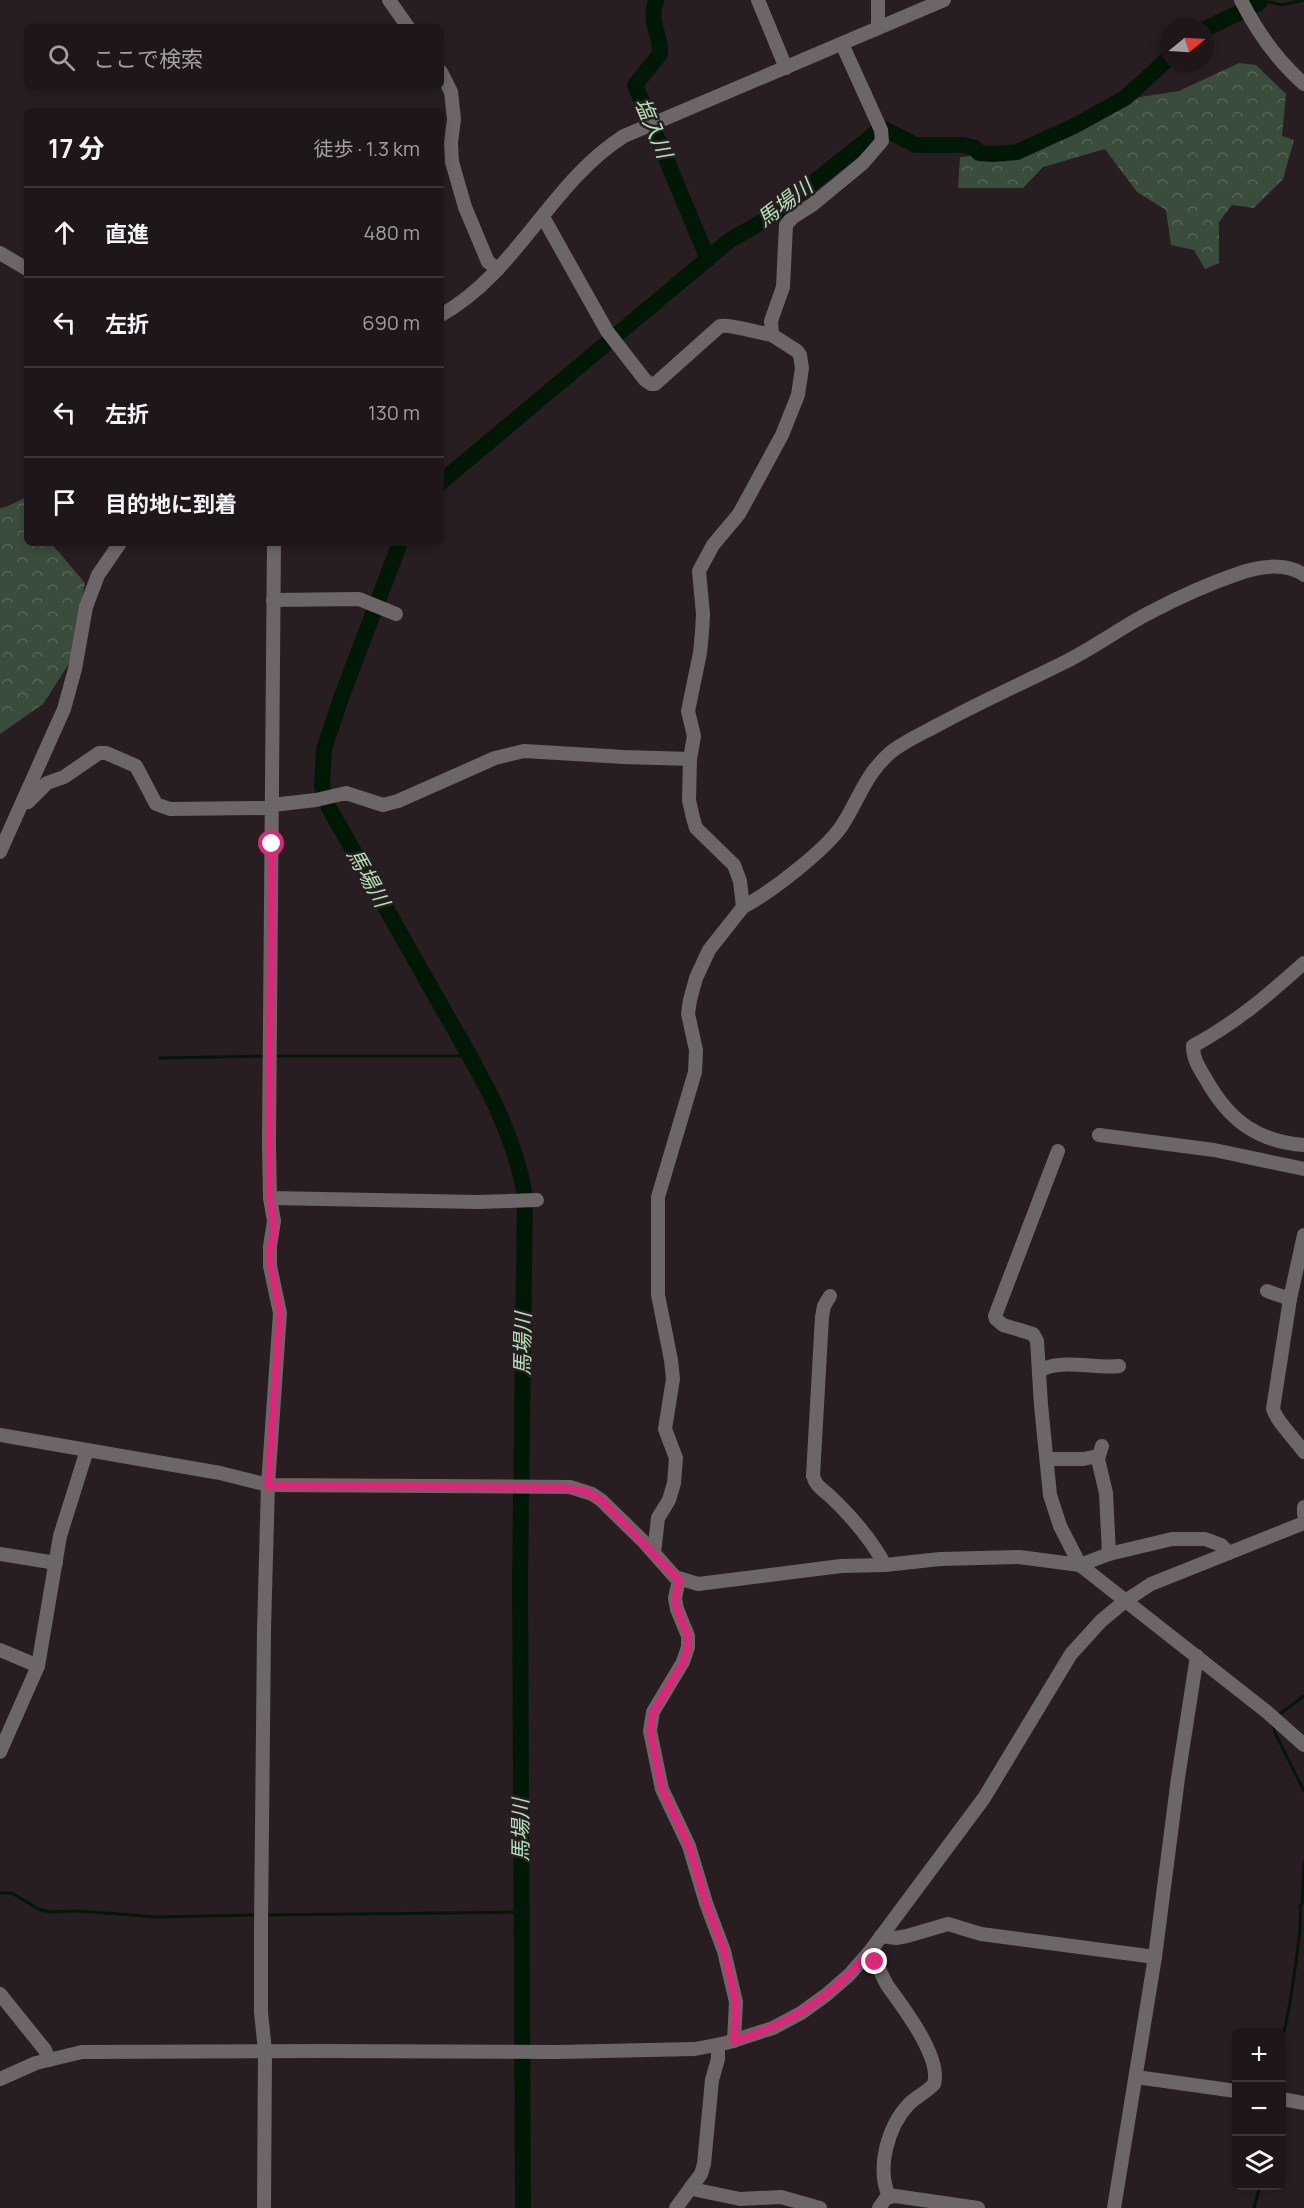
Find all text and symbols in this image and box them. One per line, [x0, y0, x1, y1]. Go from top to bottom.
north arrow [1160, 18, 1214, 72]
search box [24, 24, 444, 90]
icon: search [45, 41, 78, 74]
text: ここで検索 [93, 44, 203, 74]
water label: 塩入川 [629, 93, 680, 164]
text: 17 分 [48, 130, 104, 166]
text: 徒歩 · 1.3 km [313, 135, 420, 162]
water label: 馬場川 [751, 171, 820, 232]
icon: ahead [48, 216, 81, 249]
text: 直進 [105, 219, 149, 249]
text: 480 m [363, 219, 420, 246]
icon: left [48, 306, 81, 339]
text: 左折 [105, 309, 149, 339]
text: 690 m [362, 309, 420, 336]
icon: left [48, 396, 81, 429]
text: 左折 [105, 399, 149, 429]
text: 130 m [368, 399, 420, 426]
icon: arrive [48, 486, 81, 519]
text: 目的地に到着 [105, 489, 237, 519]
route start [258, 830, 284, 856]
water label: 馬場川 [341, 843, 397, 914]
water label: 馬場川 [507, 1310, 537, 1376]
water label: 馬場川 [506, 1797, 534, 1862]
route end [861, 1948, 887, 1974]
map controls [1232, 2028, 1286, 2190]
button: + [1232, 2028, 1286, 2082]
button: − [1232, 2082, 1286, 2136]
button: layers [1232, 2136, 1286, 2190]

